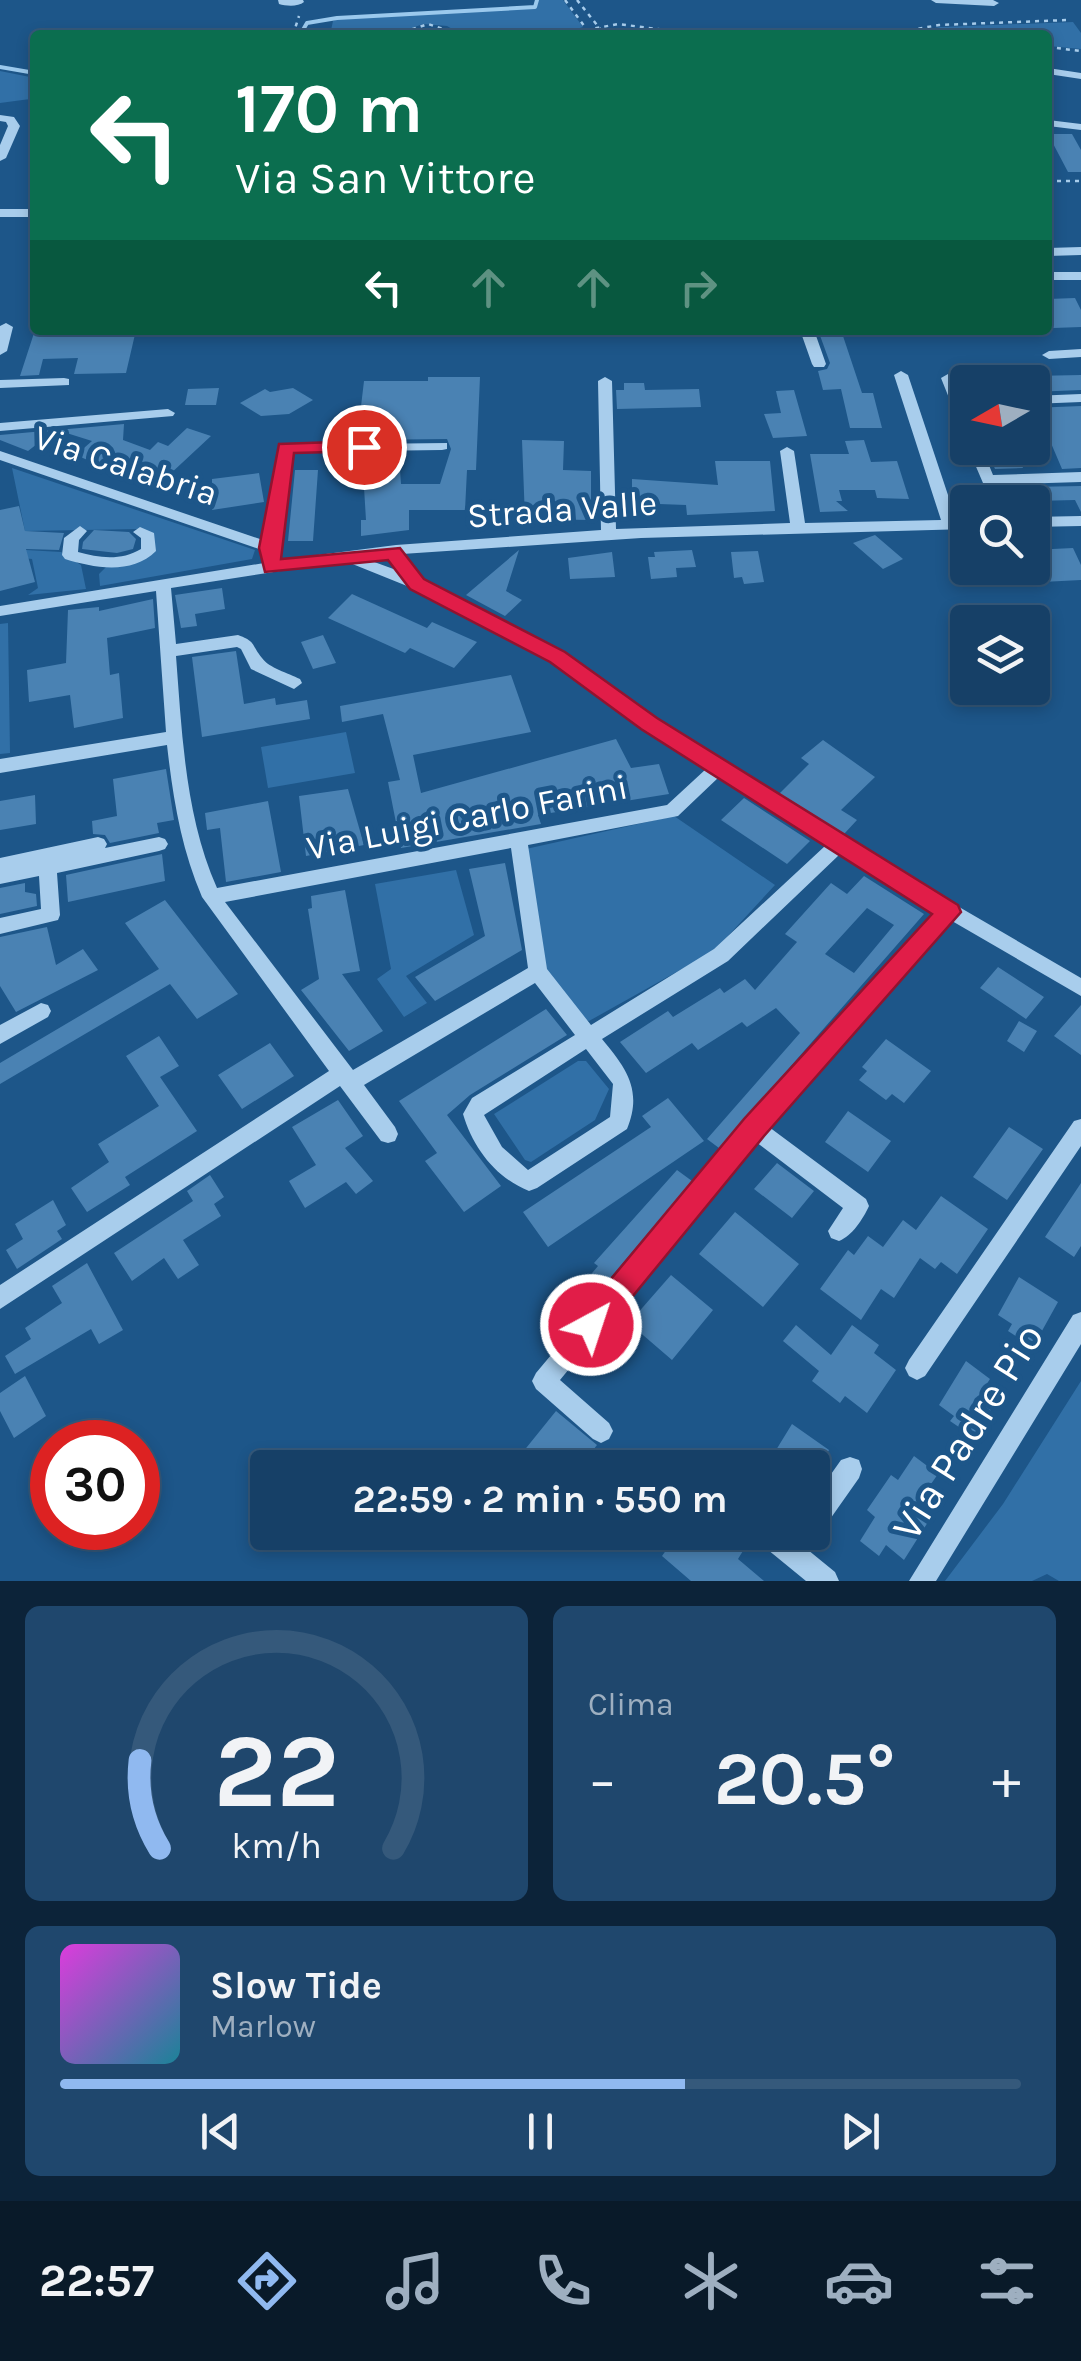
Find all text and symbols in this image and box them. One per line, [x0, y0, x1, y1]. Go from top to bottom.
text: 170 m [235, 68, 423, 150]
icon: left [70, 70, 200, 200]
text: Via San Vittore [235, 152, 536, 204]
icon: left [356, 260, 411, 315]
icon: ahead [461, 260, 516, 315]
icon: ahead [566, 260, 621, 315]
icon: right [671, 260, 726, 315]
north arrow [950, 365, 1050, 465]
map controls [950, 365, 1050, 705]
pin [322, 405, 407, 490]
street label: Via Calabria [29, 417, 223, 514]
icon: arrive [337, 420, 392, 475]
street label: Strada Valle [466, 482, 658, 537]
button: search [950, 485, 1050, 585]
button: layers [950, 605, 1050, 705]
street label: Via Luigi Carlo Farini [303, 766, 631, 869]
position arrow [539, 1273, 643, 1377]
street label: Via Padre Pio [881, 1314, 1054, 1549]
speed limit sign: 30 [30, 1420, 160, 1550]
text: 22:59 · 2 min · 550 m [352, 1477, 728, 1522]
text: Clima [588, 1686, 674, 1723]
text: 22 [214, 1711, 339, 1832]
text: 20.5° [714, 1735, 895, 1823]
text: − [588, 1748, 617, 1812]
text: + [992, 1748, 1021, 1812]
text: km/h [231, 1825, 322, 1867]
text: Slow Tide [210, 1963, 382, 2008]
text: Marlow [210, 2008, 316, 2045]
icon: previous [193, 2104, 248, 2159]
icon: pause [513, 2104, 568, 2159]
icon: next [833, 2104, 888, 2159]
icon: directions [232, 2246, 302, 2316]
icon: music [380, 2246, 450, 2316]
icon: phone [528, 2246, 598, 2316]
icon: climate [676, 2246, 746, 2316]
icon: car [824, 2246, 894, 2316]
icon: filters [972, 2246, 1042, 2316]
text: 22:57 [39, 2255, 154, 2307]

